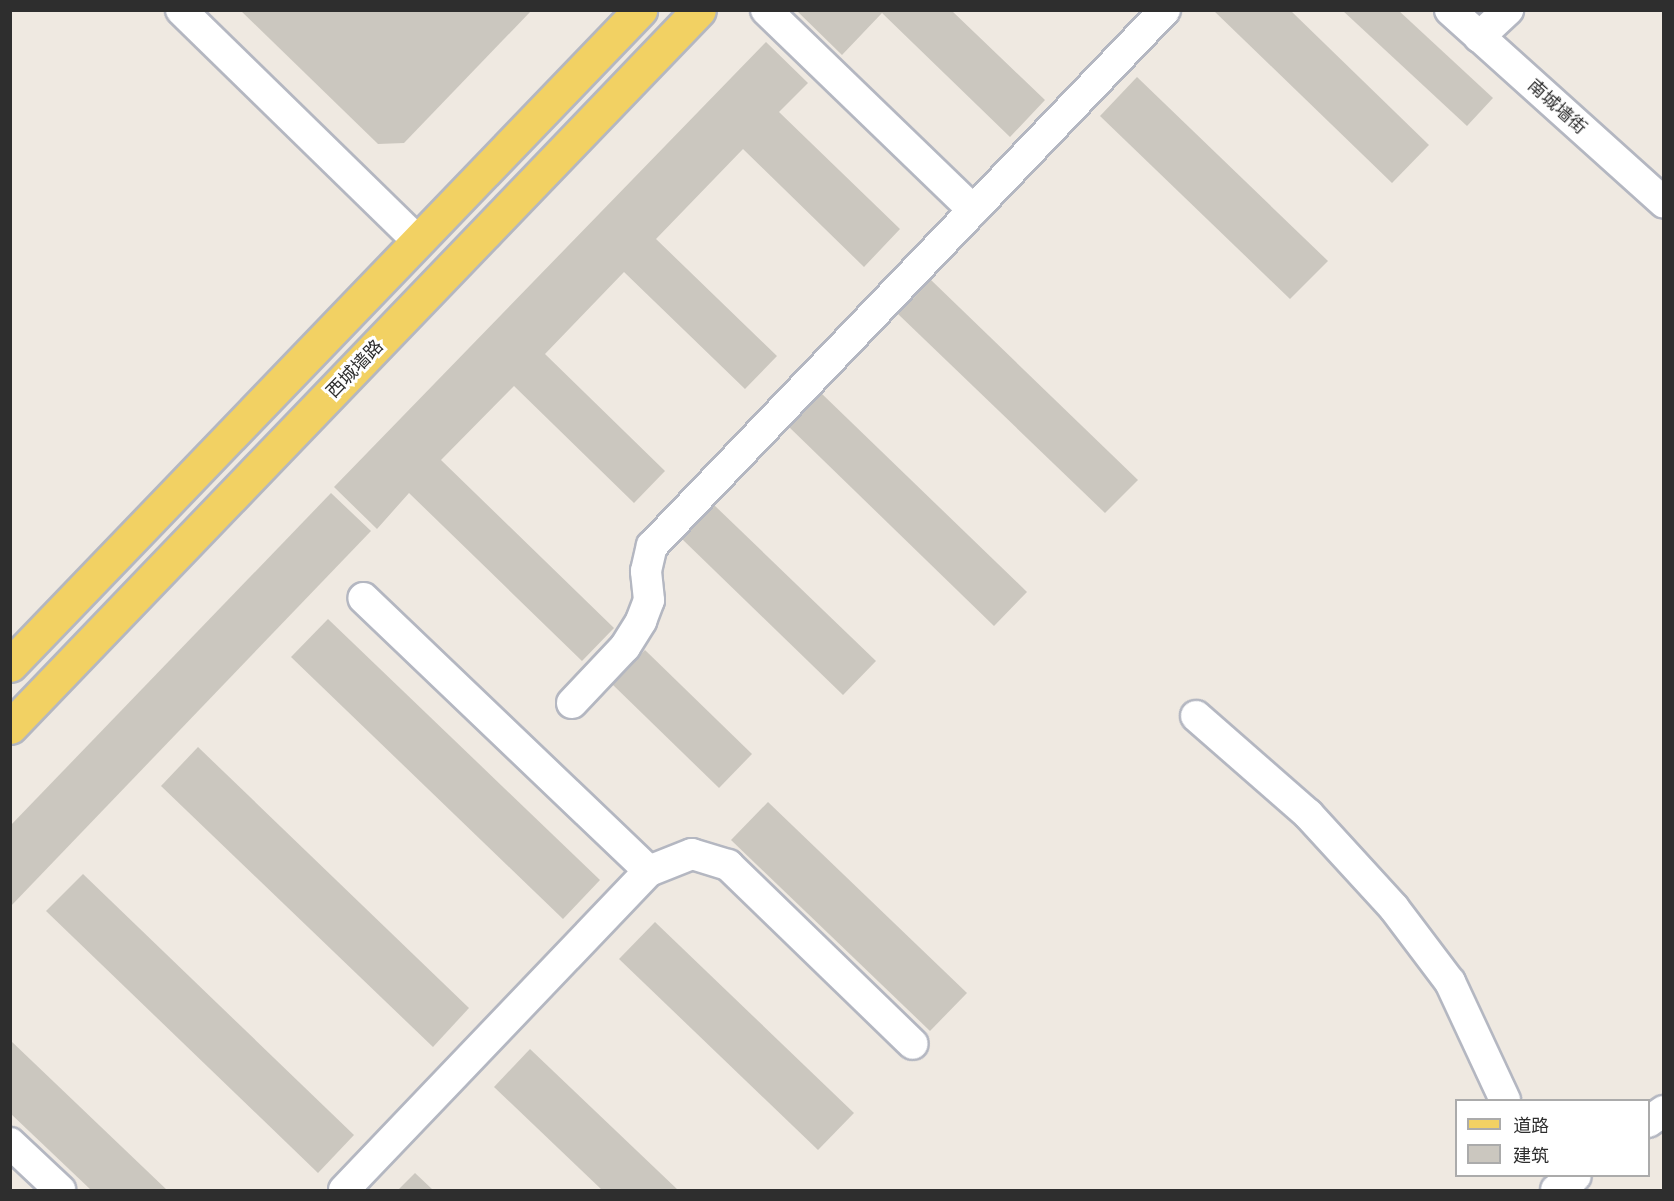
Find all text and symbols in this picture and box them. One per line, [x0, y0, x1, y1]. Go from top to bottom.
street label: 南城墙街 [1523, 75, 1591, 139]
street label: 西城墙路 [322, 336, 388, 402]
legend [1455, 1099, 1650, 1177]
text: 道路 [1513, 1114, 1549, 1138]
text: 建筑 [1513, 1144, 1549, 1168]

